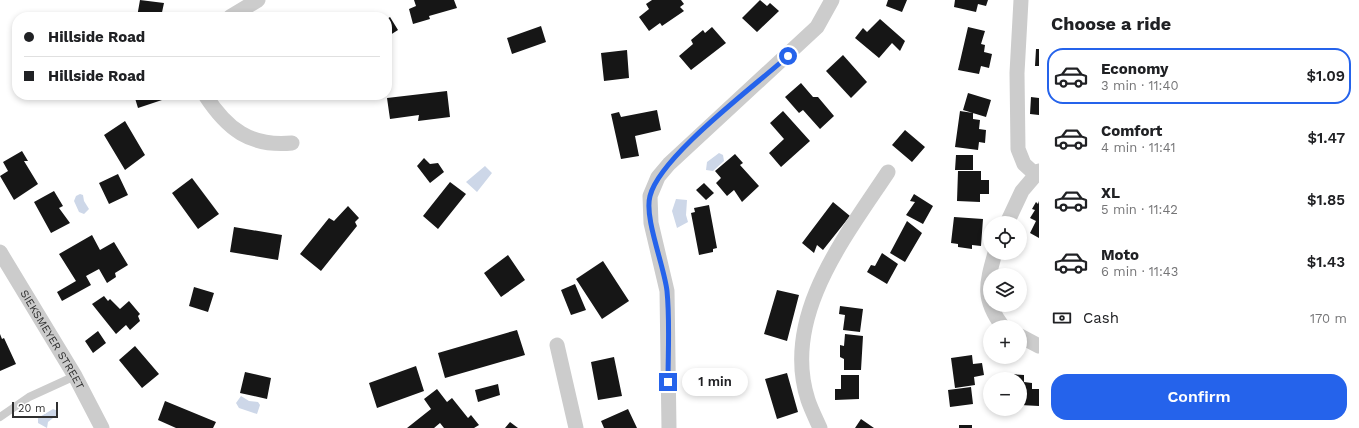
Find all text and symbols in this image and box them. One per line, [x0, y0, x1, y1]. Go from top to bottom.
text: Choose a ride [1051, 13, 1171, 34]
text: Hillside Road [48, 28, 145, 46]
route start [779, 47, 797, 65]
icon: car [1053, 58, 1089, 94]
text: Economy [1101, 60, 1168, 78]
text: Hillside Road [48, 67, 145, 85]
text: $1.09 [1306, 67, 1345, 85]
text: 3 min · 11:40 [1101, 78, 1178, 93]
icon: car [1053, 120, 1089, 156]
text: Comfort [1101, 122, 1162, 140]
text: $1.47 [1308, 129, 1345, 147]
text: 4 min · 11:41 [1101, 140, 1176, 155]
icon: car [1053, 182, 1089, 218]
text: XL [1101, 184, 1120, 202]
text: $1.85 [1307, 191, 1345, 209]
text: 5 min · 11:42 [1101, 202, 1178, 217]
map controls [983, 216, 1027, 416]
button: locate [983, 216, 1027, 260]
icon: car [1053, 244, 1089, 280]
text: Moto [1101, 246, 1139, 264]
text: $1.43 [1307, 253, 1345, 271]
text: 6 min · 11:43 [1101, 264, 1178, 279]
button: layers [983, 268, 1027, 312]
street label: SIEKSMEYER STREET [17, 288, 87, 392]
icon: cash [1051, 307, 1073, 329]
text: Cash [1083, 309, 1119, 327]
text: 170 m [1310, 311, 1347, 326]
button: + [983, 320, 1027, 364]
callout: 1 min [682, 368, 748, 396]
button: − [983, 372, 1027, 416]
route end [659, 373, 677, 391]
text: 1 min [698, 374, 732, 389]
button: Confirm [1051, 374, 1347, 420]
scale bar [12, 400, 58, 419]
text: 20 m [18, 402, 46, 415]

